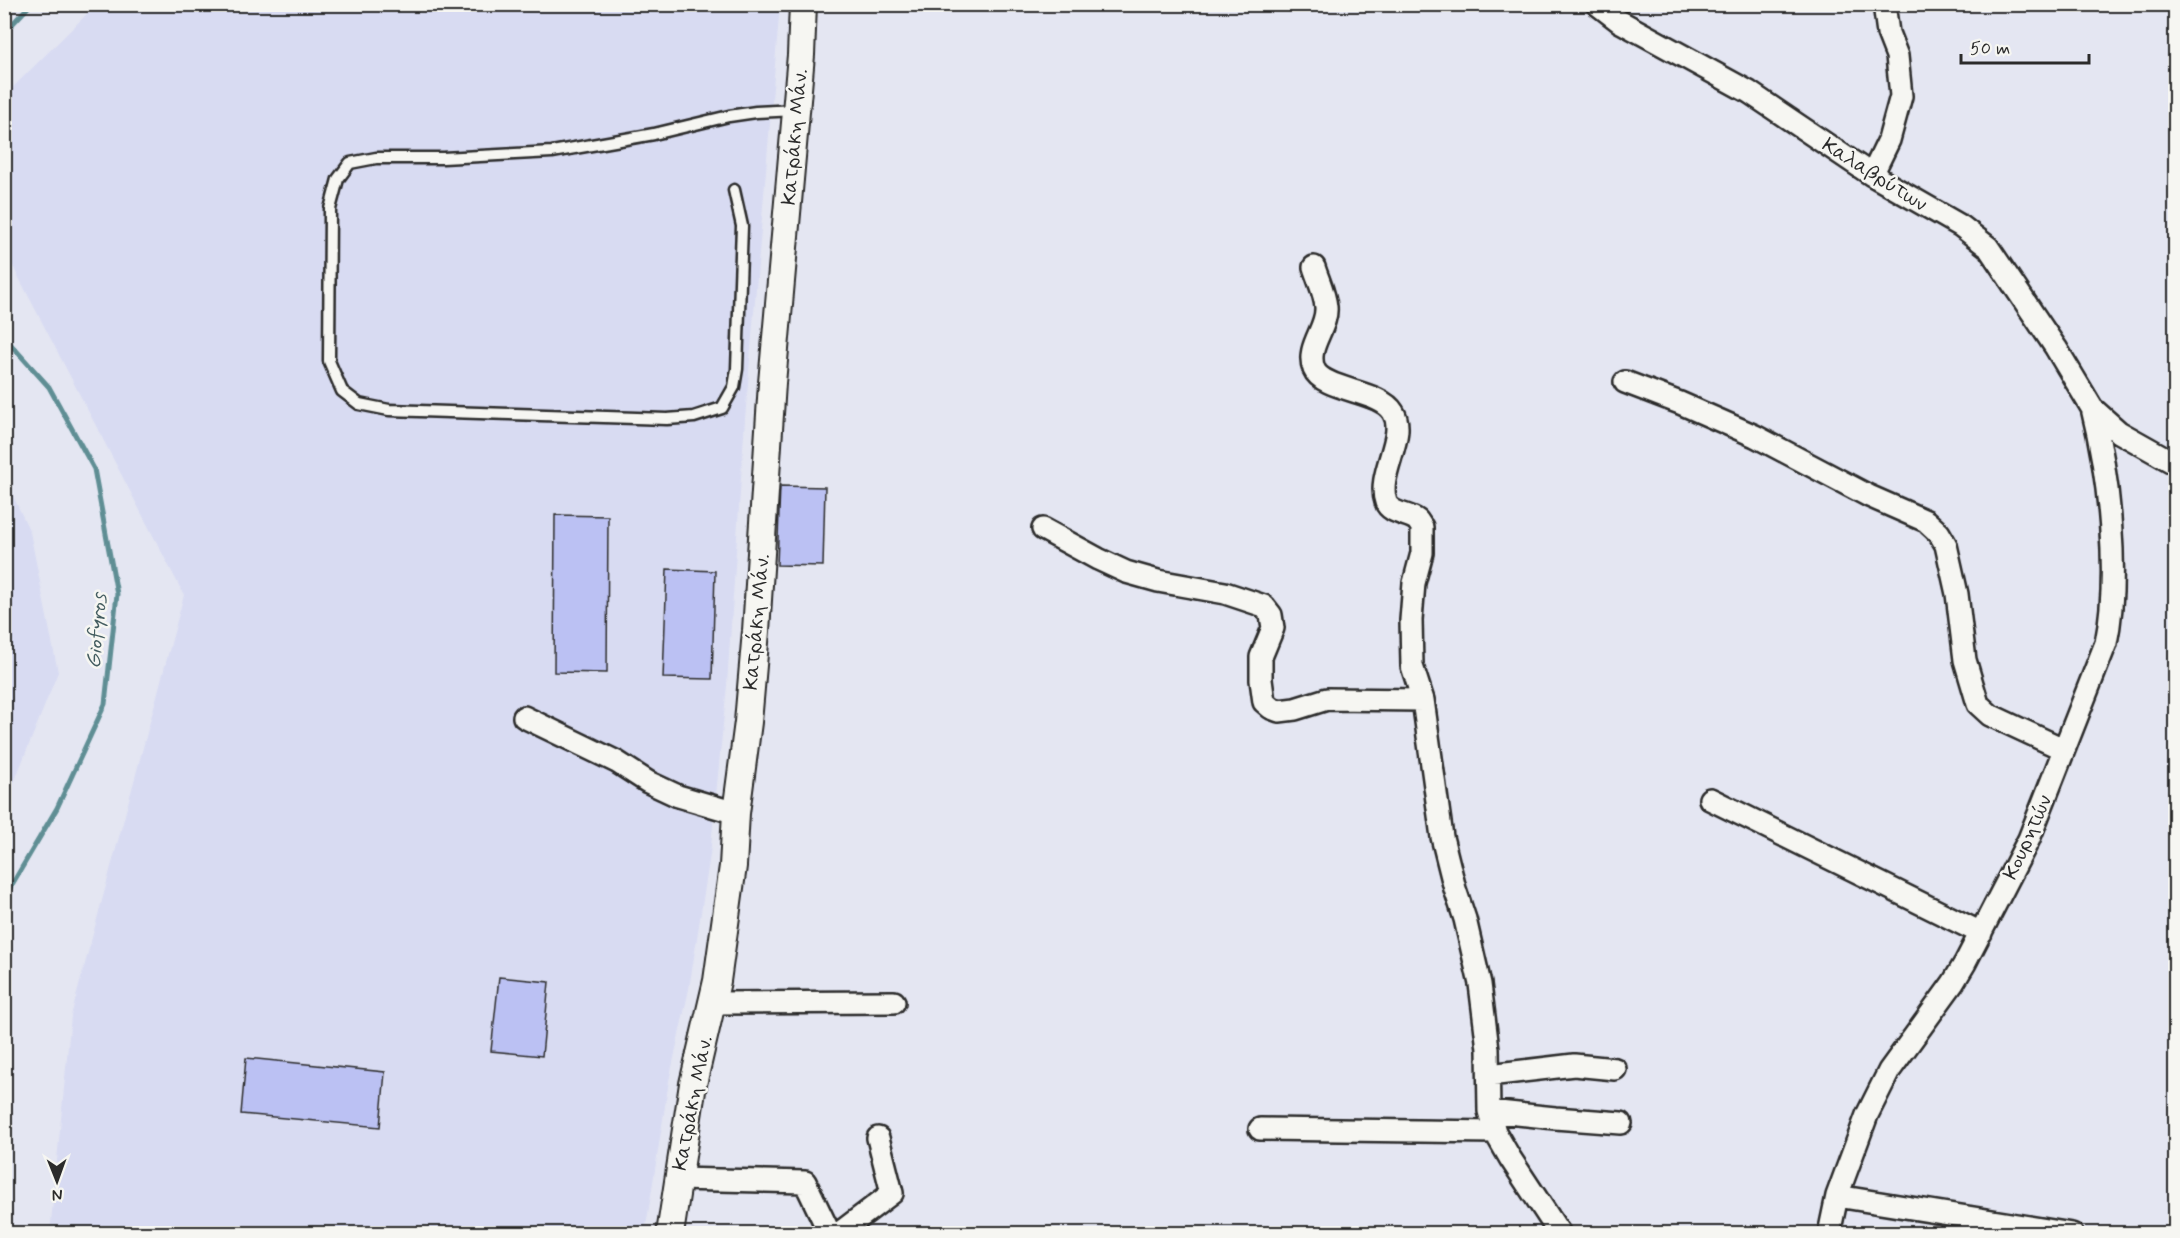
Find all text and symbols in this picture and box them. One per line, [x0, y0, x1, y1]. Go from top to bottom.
scale bar [1961, 27, 2088, 65]
text: 50 m [1970, 37, 2010, 61]
street label: Κατράκη Μάν. [775, 68, 815, 207]
street label: Καλαβρύτων [1816, 131, 1932, 218]
street label: Κατράκη Μάν. [737, 553, 777, 692]
water label: Giofyros [80, 590, 114, 670]
street label: Κουρητών [1997, 791, 2059, 884]
street label: Κατράκη Μάν. [666, 1033, 720, 1173]
north arrow [27, 1151, 87, 1211]
text: N [52, 1184, 63, 1205]

